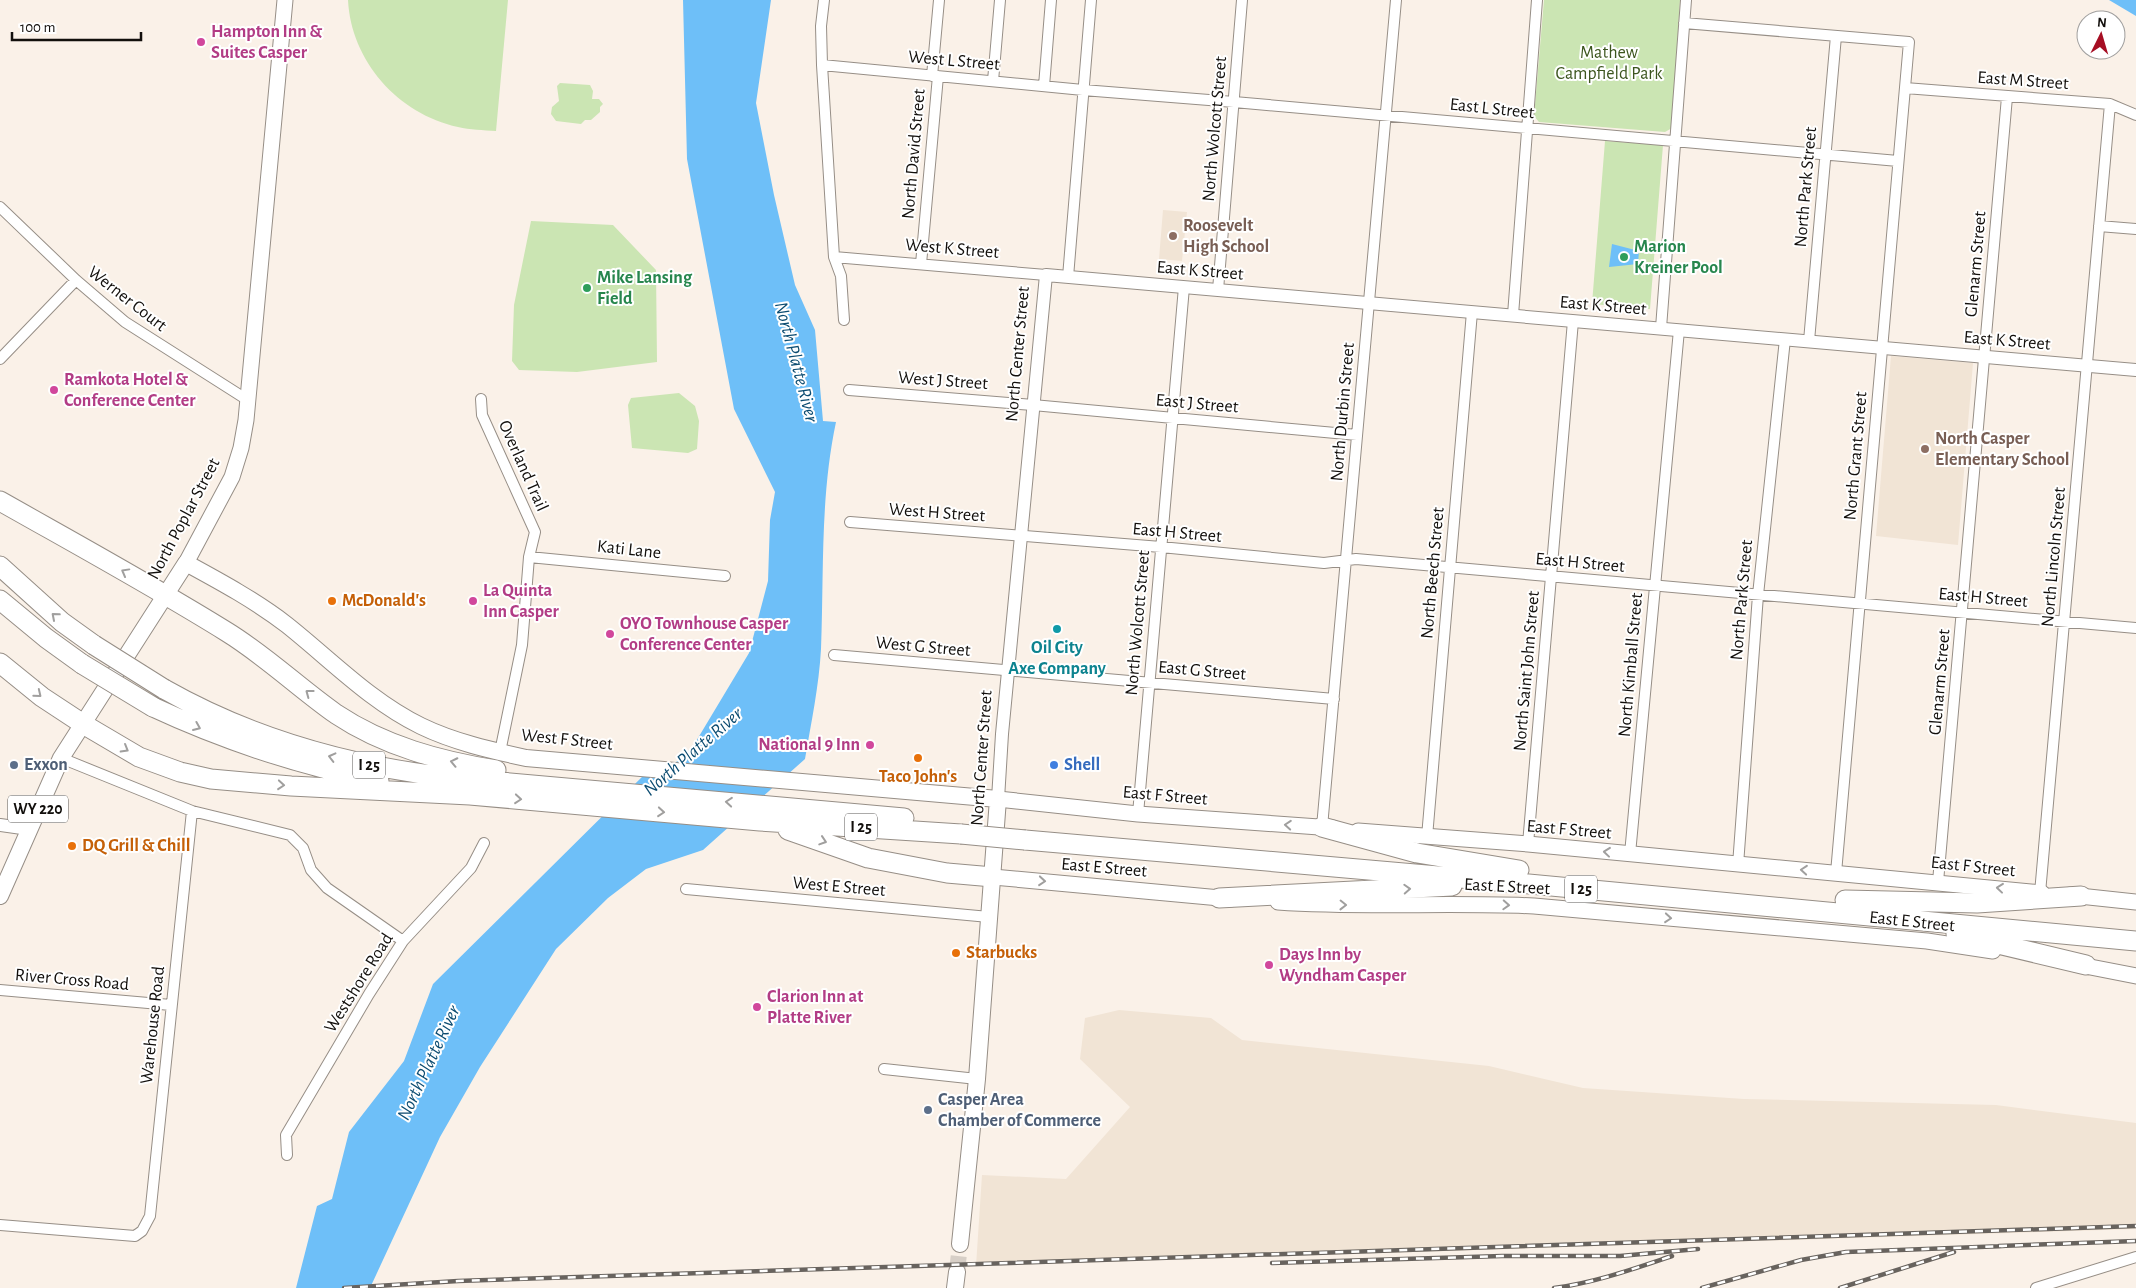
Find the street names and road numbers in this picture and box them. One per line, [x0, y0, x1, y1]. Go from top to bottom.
street label: West L Street [907, 48, 1001, 74]
street label: North Wolcott Street [1200, 55, 1230, 202]
street label: East M Street [1977, 69, 2070, 93]
street label: North David Street [899, 88, 929, 220]
street label: East L Street [1449, 96, 1535, 122]
street label: North Park Street [1792, 126, 1820, 248]
street label: Glenarm Street [1962, 210, 1990, 318]
street label: West K Street [904, 236, 1000, 262]
street label: East K Street [1156, 258, 1244, 284]
street label: Werner Court [84, 263, 170, 335]
street label: North Center Street [1003, 285, 1033, 423]
street label: East K Street [1559, 293, 1647, 319]
street label: East K Street [1963, 328, 2051, 354]
street label: North Durbin Street [1328, 342, 1358, 482]
street label: West J Street [898, 369, 989, 393]
street label: East J Street [1155, 391, 1239, 417]
street label: North Grant Street [1841, 391, 1871, 521]
street label: Overland Trail [495, 418, 551, 514]
street label: North Poplar Street [144, 455, 224, 583]
street label: North Lincoln Street [2039, 486, 2069, 628]
street label: West H Street [888, 501, 986, 525]
street label: North Beech Street [1418, 506, 1448, 640]
street label: East H Street [1132, 520, 1223, 546]
street label: Kati Lane [596, 538, 662, 562]
street label: North Park Street [1728, 539, 1756, 661]
street label: North Wolcott Street [1123, 549, 1153, 696]
street label: East H Street [1535, 550, 1626, 576]
street label: East H Street [1938, 585, 2029, 611]
street label: North Saint John Street [1511, 590, 1543, 752]
street label: North Kimball Street [1616, 592, 1646, 738]
street label: Glenarm Street [1926, 628, 1954, 736]
street label: West G Street [875, 634, 971, 660]
street label: East G Street [1157, 658, 1247, 684]
street label: North Center Street [968, 689, 996, 826]
street label: West F Street [520, 726, 614, 754]
road number: I 25 [353, 752, 385, 778]
street label: East F Street [1122, 783, 1208, 809]
road number: WY 220 [8, 796, 68, 822]
road number: I 25 [845, 814, 877, 840]
street label: East F Street [1526, 817, 1612, 843]
street label: East F Street [1930, 854, 2017, 880]
street label: East E Street [1060, 855, 1148, 881]
street label: West E Street [792, 874, 886, 900]
street label: East E Street [1464, 876, 1551, 898]
road number: I 25 [1565, 876, 1597, 902]
street label: East E Street [1868, 909, 1956, 935]
street label: Westshore Road [321, 930, 397, 1036]
street label: Warehouse Road [138, 965, 168, 1085]
street label: River Cross Road [14, 966, 130, 994]

